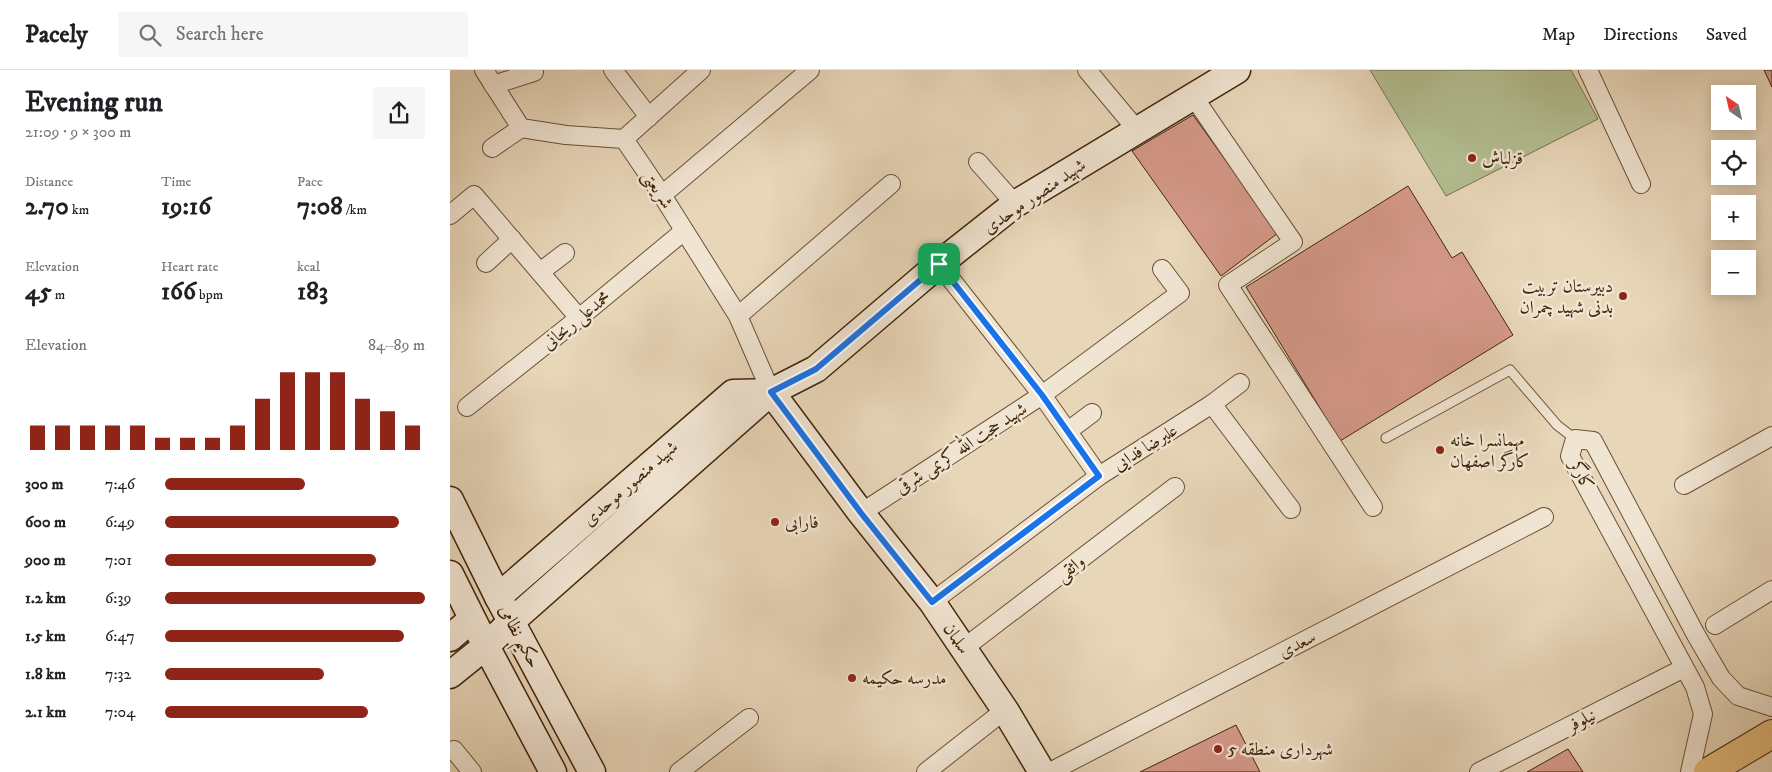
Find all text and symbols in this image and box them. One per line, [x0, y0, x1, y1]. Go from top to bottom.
search box [118, 12, 468, 57]
text: Pacely [25, 20, 88, 50]
icon: search [136, 21, 164, 49]
text: Search here [176, 23, 264, 46]
text: Map [1542, 24, 1575, 46]
text: Directions [1603, 24, 1678, 46]
text: Saved [1706, 24, 1747, 46]
text: Evening run [25, 85, 163, 120]
north arrow [1711, 85, 1756, 130]
map controls [1711, 85, 1756, 295]
button: share [373, 87, 425, 139]
text: 21:09 · 9 × 300 m [25, 122, 131, 142]
button: locate [1711, 140, 1756, 185]
place label: قزلباش [1482, 148, 1523, 170]
marker: قزلباش [1466, 152, 1478, 164]
street label: شهید منصور موحدی [979, 154, 1090, 239]
street label: شریعتی [636, 166, 678, 213]
text: Distance [25, 173, 73, 191]
text: Time [161, 173, 191, 191]
text: Pace [297, 173, 323, 191]
text: 2.70 [25, 191, 69, 222]
text: 19:16 [161, 191, 211, 222]
text: 7:08 [297, 191, 343, 222]
button: + [1711, 195, 1756, 240]
text: km [69, 201, 89, 219]
text: /km [343, 201, 367, 219]
pin [918, 243, 960, 285]
icon: arrive [925, 250, 953, 278]
button: − [1711, 250, 1756, 295]
text: Elevation [25, 258, 79, 276]
text: Heart rate [161, 258, 218, 276]
text: kcal [297, 258, 320, 276]
text: 45 [25, 276, 52, 307]
text: 166 [161, 276, 196, 307]
text: 183 [297, 276, 328, 307]
place label: دبیرستان تربیت بدنی شهید چمران [1519, 276, 1613, 319]
text: m [52, 286, 65, 304]
text: bpm [196, 286, 223, 304]
street label: محمدعلی ریحانی [538, 286, 616, 356]
marker: دبیرستان تربیت بدنی شهید چمران [1617, 290, 1629, 302]
text: Elevation [25, 335, 87, 355]
text: 84–89 m [368, 335, 425, 355]
street label: شهید حجت الله کریمی شرقی [889, 395, 1032, 500]
street label: علیرضا فدایی [1109, 419, 1182, 476]
place label: مهمانسرا خانه کارگر اصفهان [1450, 430, 1530, 473]
street label: شهید منصور موحدی [578, 436, 683, 531]
marker: مهمانسرا خانه کارگر اصفهان [1434, 444, 1446, 456]
street label: کارگر [1564, 454, 1600, 494]
text: 300 m [25, 474, 64, 494]
text: 7:46 [105, 474, 135, 494]
text: 600 m [25, 512, 66, 532]
text: 6:49 [105, 512, 135, 532]
place label: فارابی [785, 512, 819, 535]
marker: فارابی [769, 516, 781, 528]
text: 900 m [25, 550, 66, 570]
text: 7:01 [105, 550, 132, 570]
street label: واثقی [1052, 551, 1090, 588]
text: 1.2 km [25, 588, 66, 608]
text: 6:39 [105, 588, 131, 608]
street label: حکیم نظامی [488, 601, 545, 675]
street label: سلمان [938, 619, 975, 658]
text: 1.5 km [25, 626, 66, 646]
text: 6:47 [105, 626, 135, 646]
street label: سعدی [1275, 626, 1320, 664]
text: 1.8 km [25, 664, 66, 684]
text: 7:32 [105, 664, 131, 684]
place label: مدرسه حکیمه [862, 668, 947, 690]
marker: مدرسه حکیمه [846, 672, 858, 684]
text: 2.1 km [25, 702, 66, 722]
text: 7:04 [105, 702, 135, 722]
street label: نیلوفر [1561, 704, 1600, 738]
place label: شهرداری منطقه 5 [1228, 739, 1333, 761]
marker: شهرداری منطقه 5 [1212, 743, 1224, 755]

